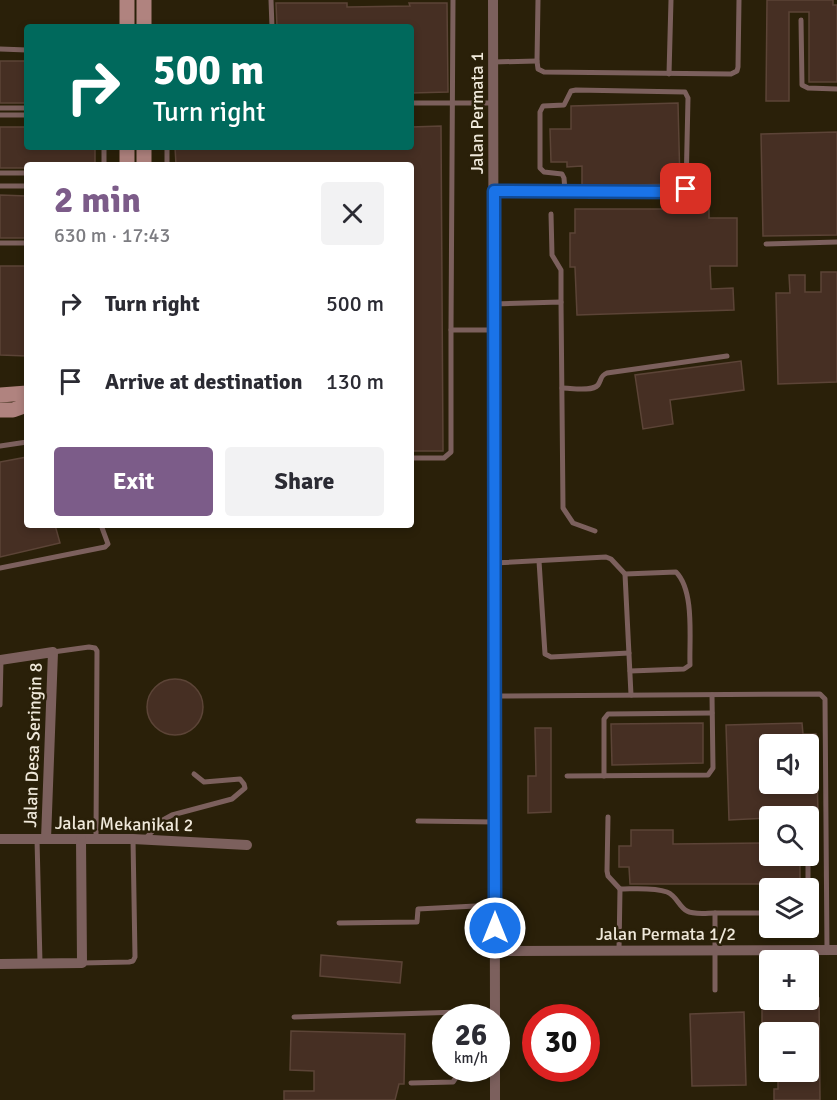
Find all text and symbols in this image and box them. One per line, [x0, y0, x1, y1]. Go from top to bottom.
text: 500 m [153, 45, 264, 96]
icon: right [54, 48, 132, 126]
street label: Jalan Permata 1 [466, 52, 488, 174]
text: Turn right [153, 96, 266, 129]
pin [660, 163, 711, 214]
icon: arrive [669, 172, 702, 205]
text: 2 min [54, 178, 141, 223]
button: close [321, 182, 384, 245]
text: 630 m · 17:43 [54, 223, 170, 248]
icon: right [54, 287, 87, 320]
text: Turn right [105, 290, 200, 317]
text: 500 m [326, 290, 384, 317]
icon: arrive [54, 365, 87, 398]
text: Arrive at destination [105, 368, 302, 395]
text: 130 m [326, 368, 384, 395]
button: Exit [54, 447, 213, 516]
button: Share [225, 447, 384, 516]
street label: Jalan Desa Seringin 8 [19, 662, 47, 828]
map controls [759, 734, 819, 1082]
button: sound [759, 734, 819, 794]
button: search [759, 806, 819, 866]
street label: Jalan Mekanikal 2 [55, 812, 193, 836]
button: layers [759, 878, 819, 938]
position arrow [463, 896, 527, 960]
street label: Jalan Permata 1/2 [596, 923, 736, 945]
button: + [759, 950, 819, 1010]
speed limit sign: 30 [522, 1004, 600, 1082]
text: 26 [455, 1017, 487, 1054]
button: − [759, 1022, 819, 1082]
text: km/h [454, 1049, 488, 1067]

